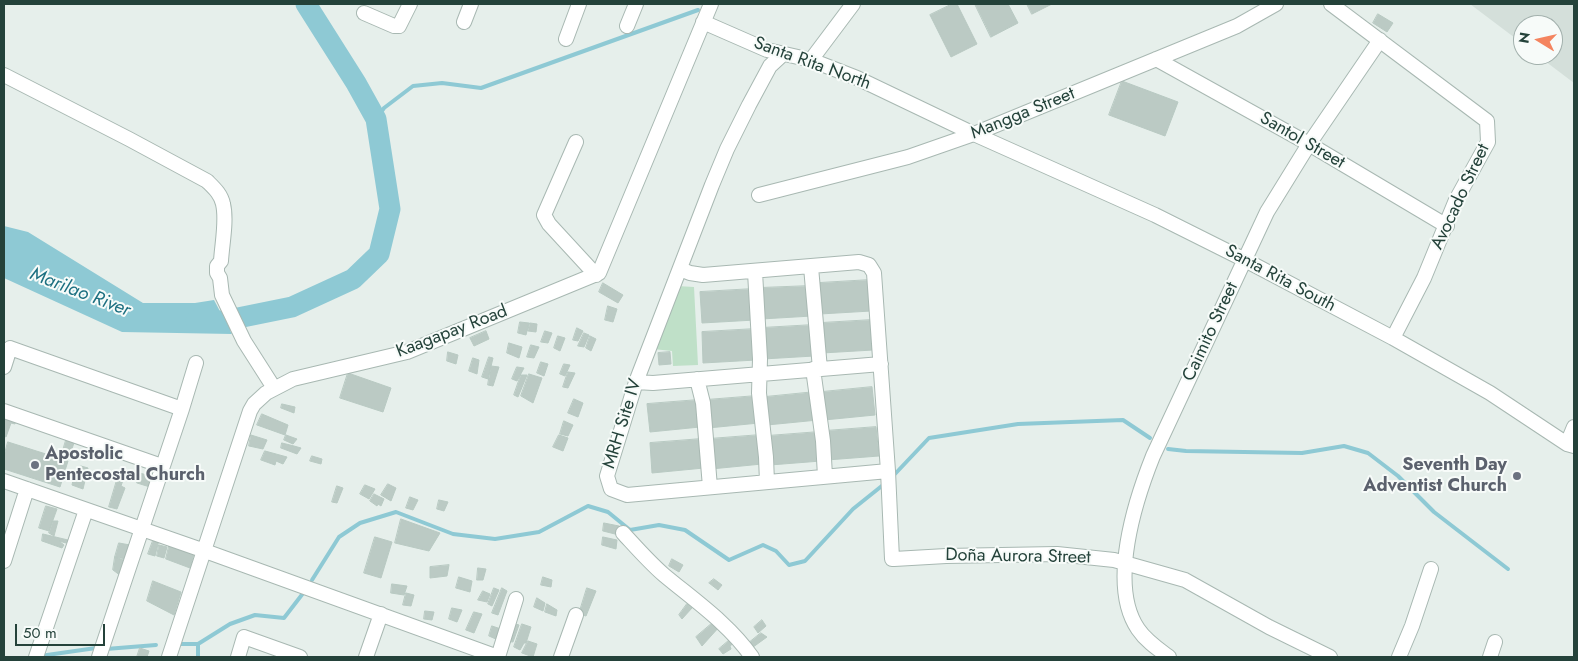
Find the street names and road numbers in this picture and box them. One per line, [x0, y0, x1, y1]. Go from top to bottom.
street label: Santa Rita North [750, 33, 874, 95]
street label: Mangga Street [968, 83, 1078, 145]
street label: Santol Street [1256, 108, 1348, 174]
street label: Avocado Street [1427, 141, 1495, 253]
street label: Santa Rita South [1221, 241, 1339, 317]
street label: Caimito Street [1179, 279, 1243, 385]
street label: Kaagapay Road [393, 301, 511, 363]
street label: MRH Site IV [599, 376, 647, 472]
street label: Doña Aurora Street [945, 545, 1091, 569]

